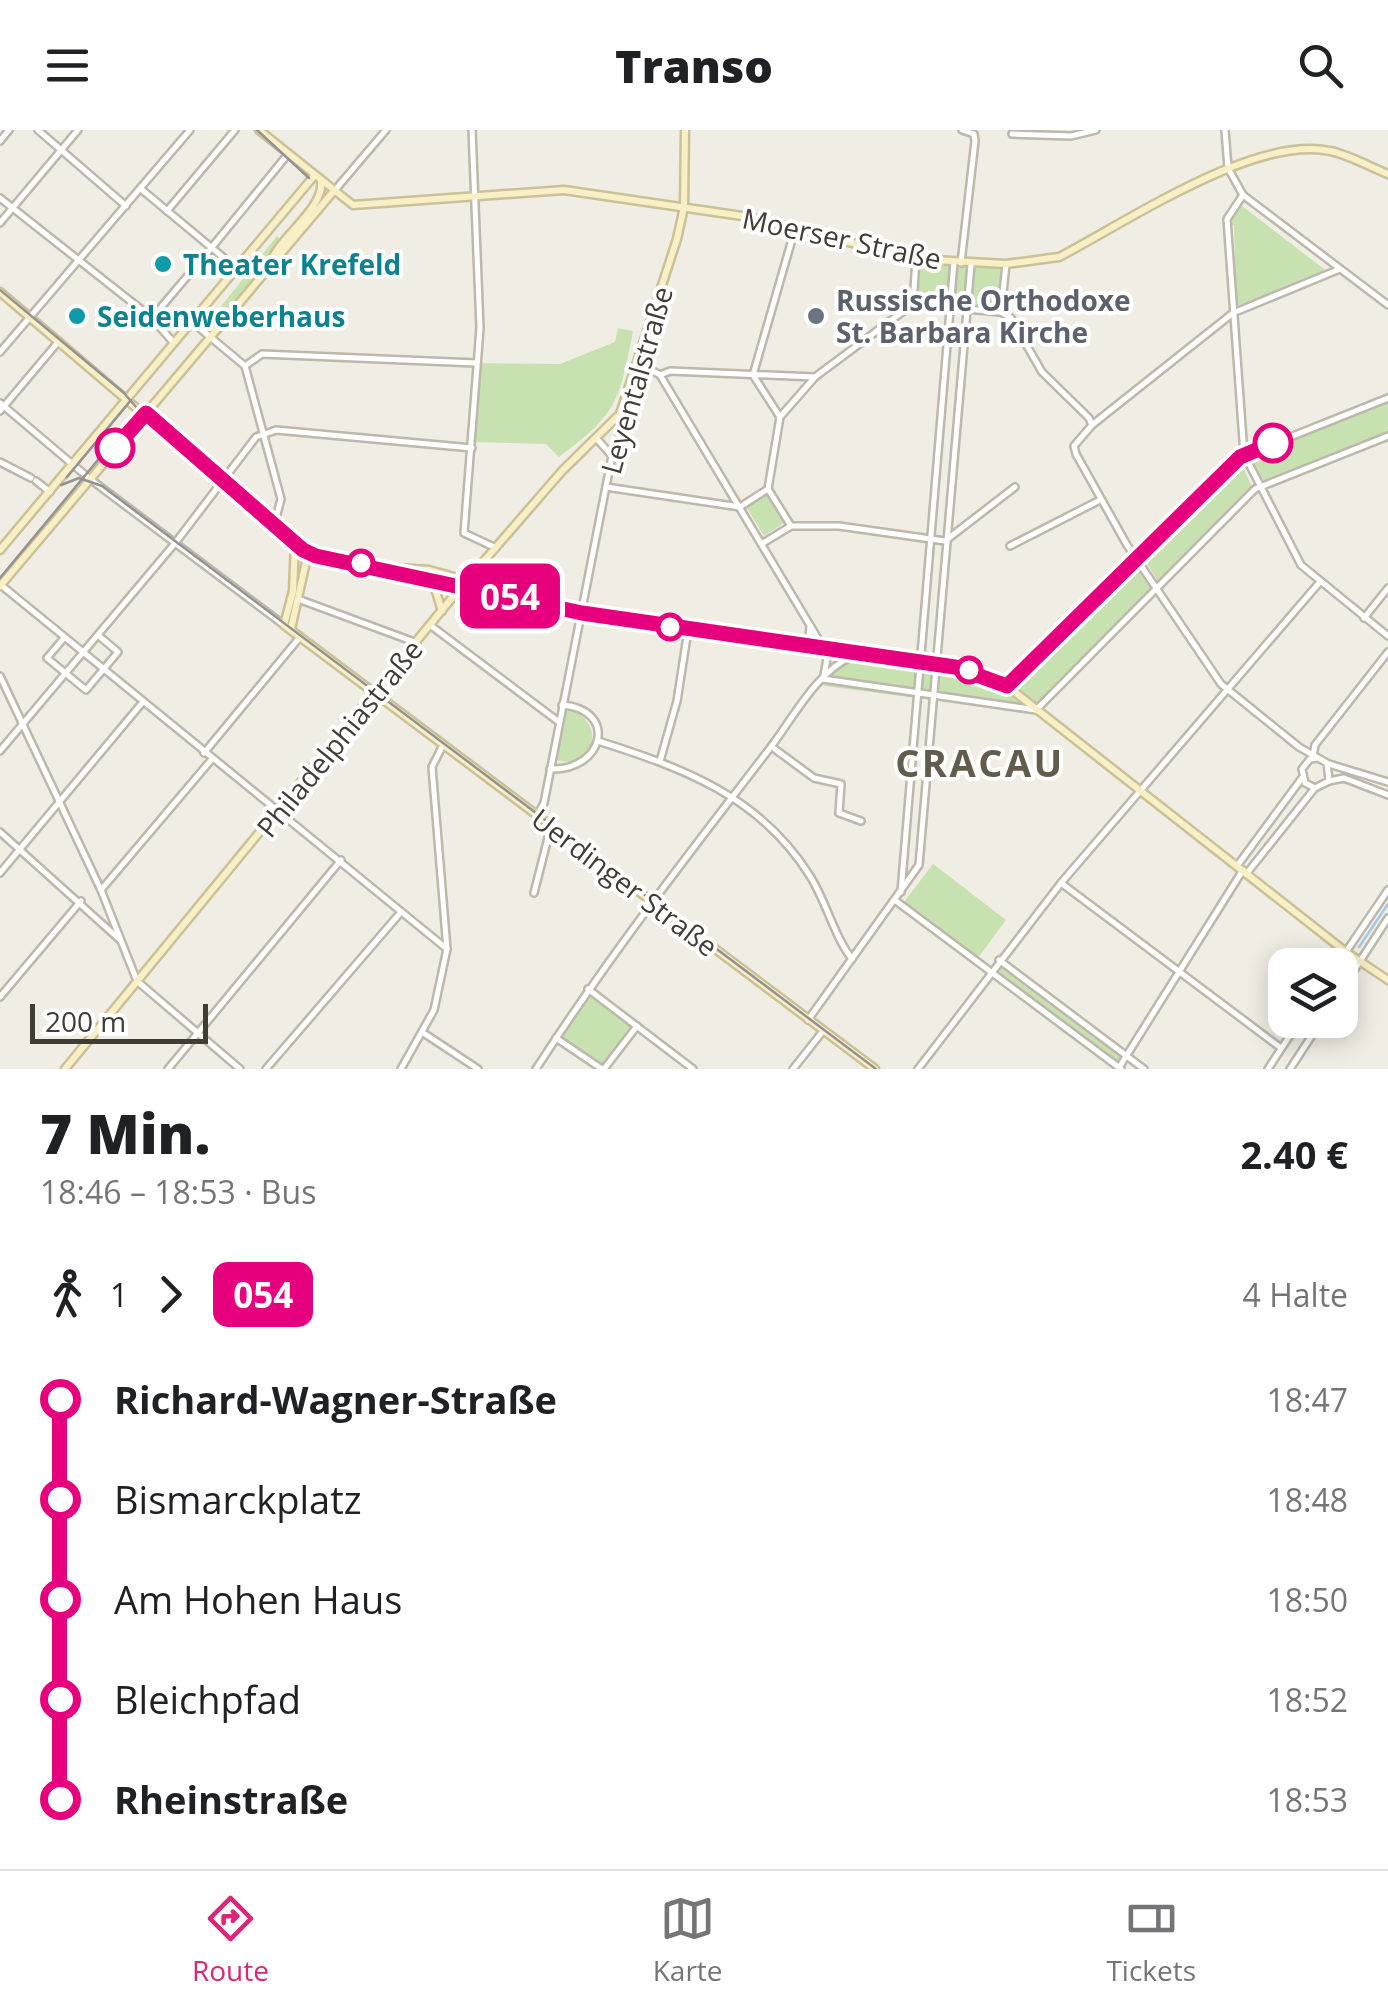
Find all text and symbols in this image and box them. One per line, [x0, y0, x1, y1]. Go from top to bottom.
text: Transo [615, 35, 773, 96]
icon: menu [40, 38, 95, 93]
icon: search [1293, 38, 1348, 93]
street label: Moerser Straße [739, 198, 945, 278]
place label: Theater Krefeld [183, 245, 401, 283]
marker: Theater Krefeld [152, 253, 174, 275]
place label: Russische Orthodoxe St. Barbara Kirche [836, 281, 1130, 351]
street label: Leyentalstraße [591, 282, 681, 478]
place label: Seidenweberhaus [97, 297, 345, 335]
marker: Seidenweberhaus [66, 305, 88, 327]
marker: Russische Orthodoxe St. Barbara Kirche [805, 305, 827, 327]
unlabelled marker [1254, 424, 1292, 462]
unlabelled marker [96, 429, 134, 467]
unlabelled marker [348, 550, 374, 576]
line badge: 054 [452, 564, 568, 628]
text: 054 [480, 573, 540, 620]
unlabelled marker [657, 614, 683, 640]
street label: Philadelphiastraße [247, 631, 431, 845]
unlabelled marker [956, 657, 982, 683]
district label: CRACAU [895, 736, 1065, 788]
street label: Uerdinger Straße [524, 799, 726, 965]
map controls [1268, 948, 1358, 1038]
button: layers [1268, 948, 1358, 1038]
scale bar [30, 999, 208, 1044]
text: 200 m [45, 1002, 126, 1040]
text: 7 Min. [40, 1095, 210, 1170]
text: 2.40 € [1240, 1128, 1348, 1180]
text: 18:46 – 18:53 · Bus [40, 1170, 316, 1213]
icon: walk [40, 1267, 95, 1322]
icon: forward [143, 1267, 198, 1322]
text: 054 [233, 1271, 293, 1318]
text: 1 [110, 1273, 128, 1316]
text: 4 Halte [1243, 1273, 1348, 1316]
text: Richard-Wagner-Straße [114, 1373, 557, 1425]
text: 18:47 [1266, 1378, 1348, 1421]
text: Bismarckplatz [114, 1473, 362, 1525]
text: 18:48 [1266, 1478, 1348, 1521]
text: Am Hohen Haus [114, 1573, 402, 1625]
text: 18:50 [1266, 1578, 1348, 1621]
text: Bleichpfad [114, 1673, 301, 1725]
text: 18:52 [1266, 1678, 1348, 1721]
text: Rheinstraße [114, 1773, 348, 1825]
text: 18:53 [1266, 1778, 1348, 1821]
tab: Route [192, 1891, 269, 1989]
tab: Karte [653, 1891, 723, 1989]
tab: Tickets [1106, 1891, 1196, 1989]

